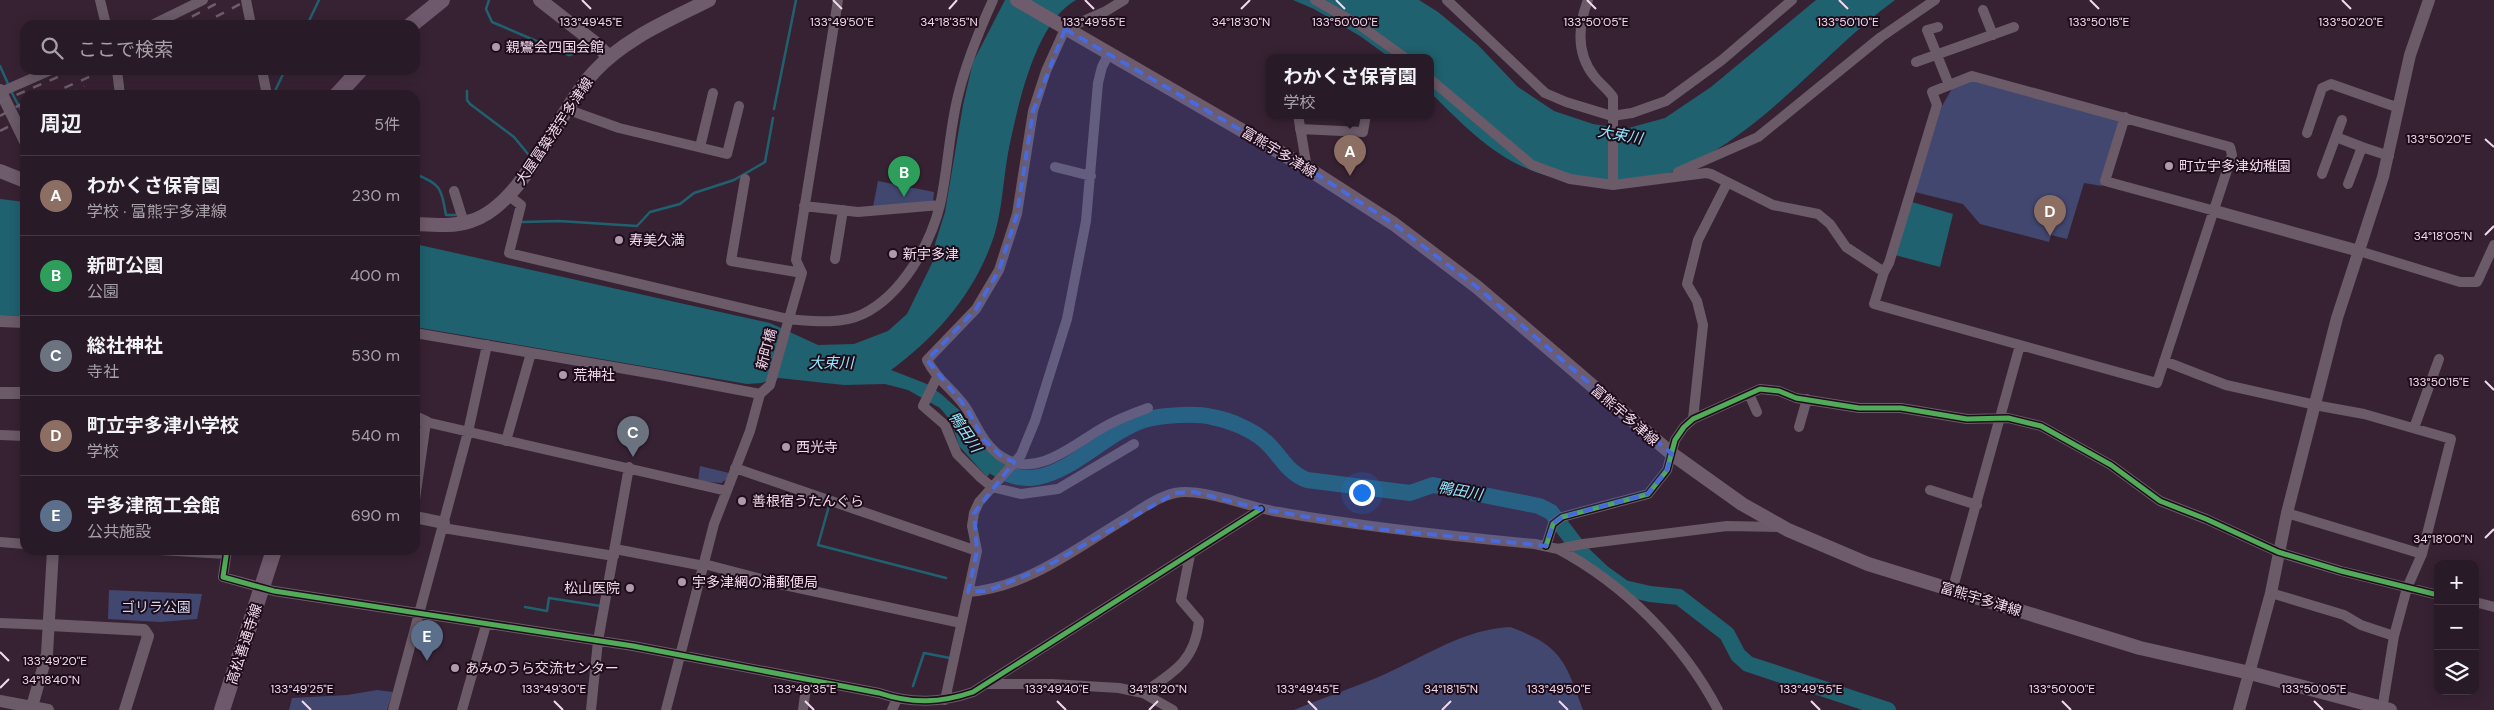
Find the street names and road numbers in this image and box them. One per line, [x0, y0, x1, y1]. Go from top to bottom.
street label: 大屋冨築港宇多津線 [511, 74, 597, 188]
street label: 富熊宇多津線 [1238, 123, 1320, 181]
street label: 新町橋 [752, 326, 780, 372]
street label: 富熊宇多津線 [1587, 381, 1663, 449]
street label: 富熊宇多津線 [1938, 578, 2024, 620]
street label: 高松善通寺線 [222, 601, 266, 687]

